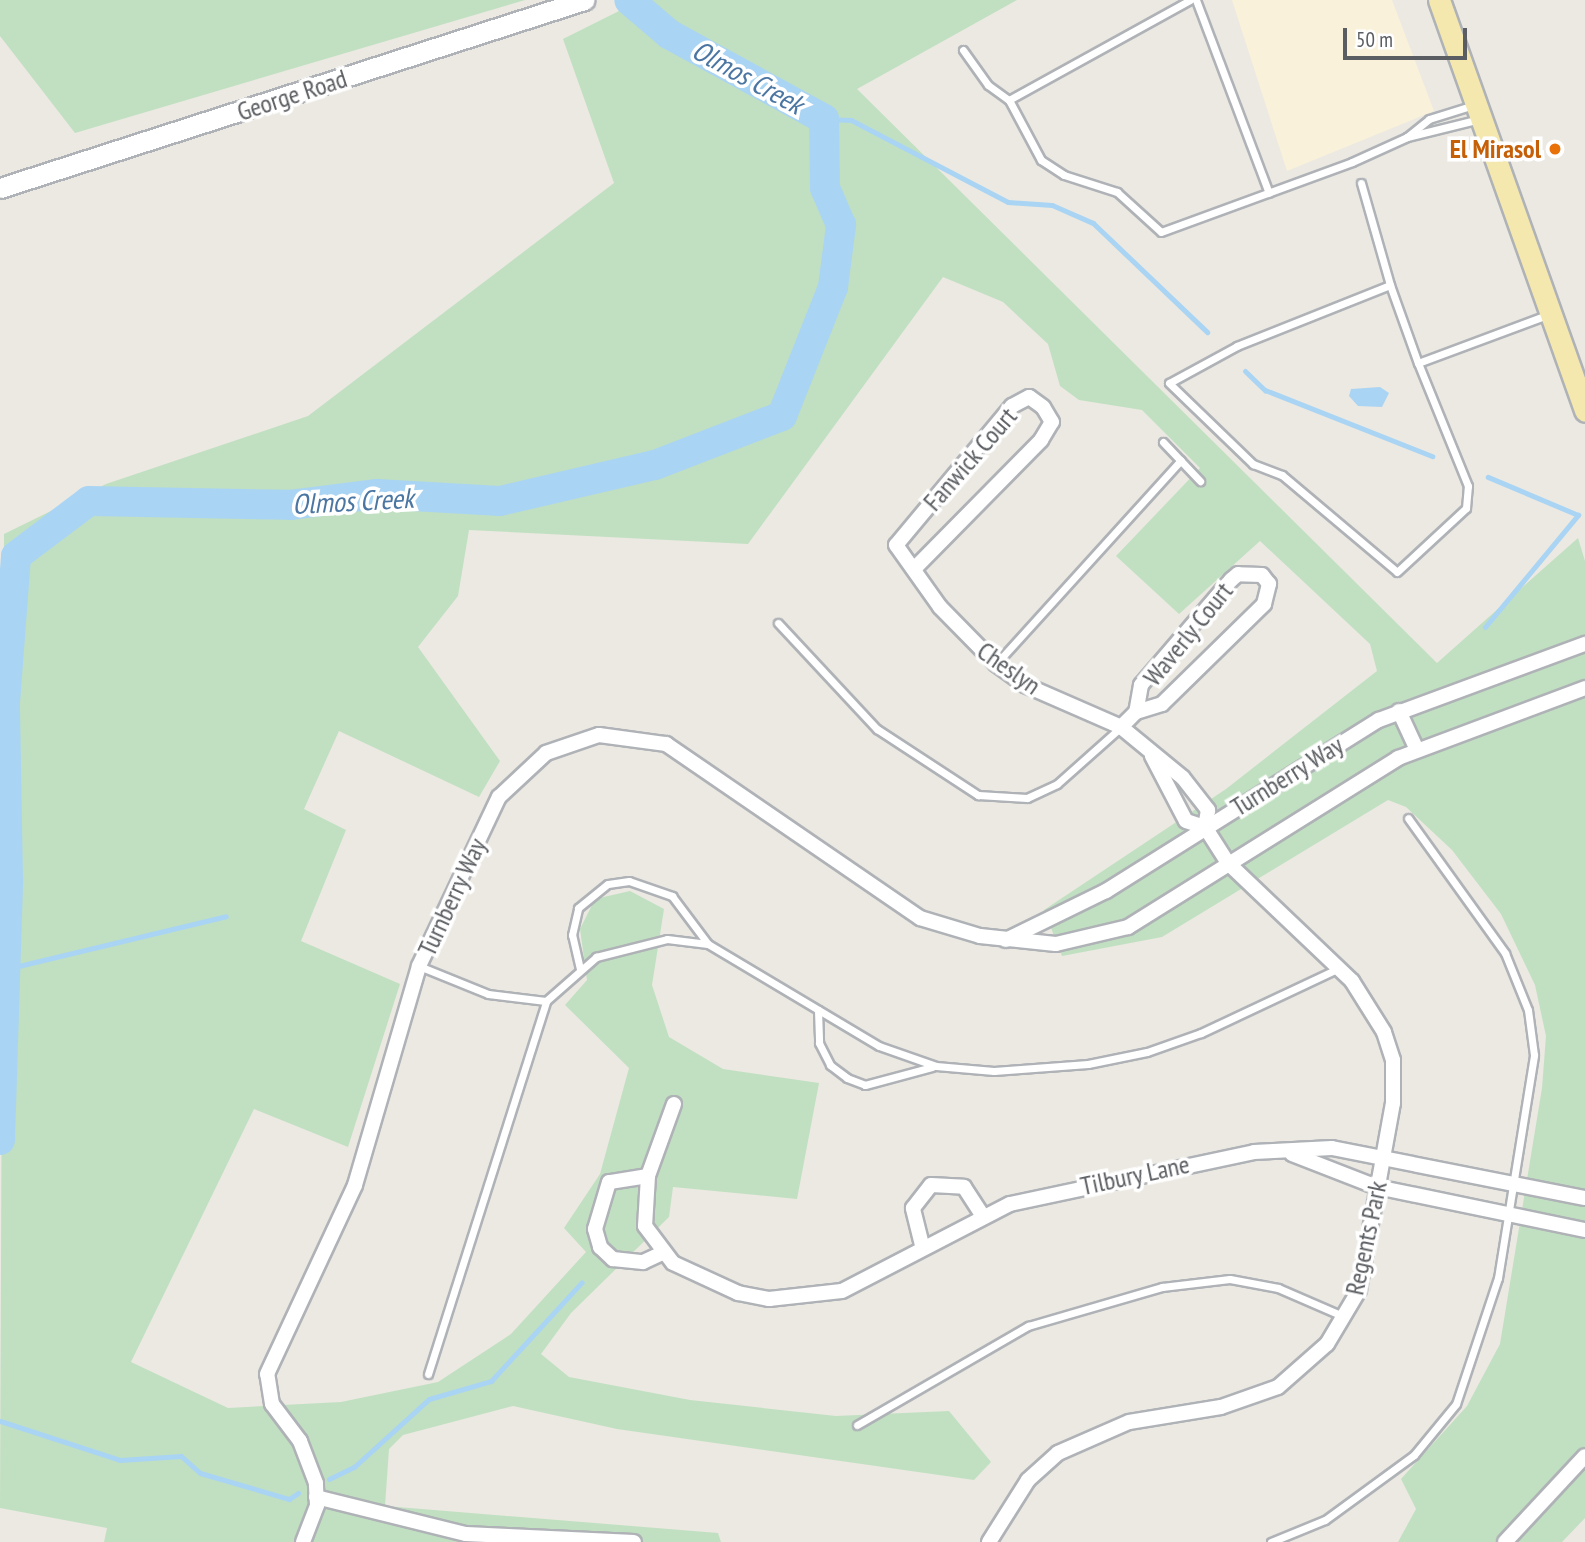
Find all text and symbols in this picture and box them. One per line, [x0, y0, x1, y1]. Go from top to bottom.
scale bar [1347, 14, 1471, 58]
text: 50 m [1356, 26, 1393, 53]
water label: Olmos Creek [687, 33, 809, 121]
street label: George Road [233, 63, 351, 127]
place label: El Mirasol [1450, 133, 1541, 165]
marker: El Mirasol [1547, 141, 1563, 157]
street label: Fanwick Court [917, 401, 1023, 517]
water label: Olmos Creek [291, 481, 415, 521]
street label: Waverly Court [1137, 576, 1239, 692]
street label: Cheslyn [971, 635, 1047, 701]
street label: Turnberry Way [1225, 729, 1349, 823]
street label: Turnberry Way [411, 833, 493, 961]
street label: Tilbury Lane [1077, 1148, 1193, 1202]
street label: Regents Park [1339, 1178, 1393, 1298]

